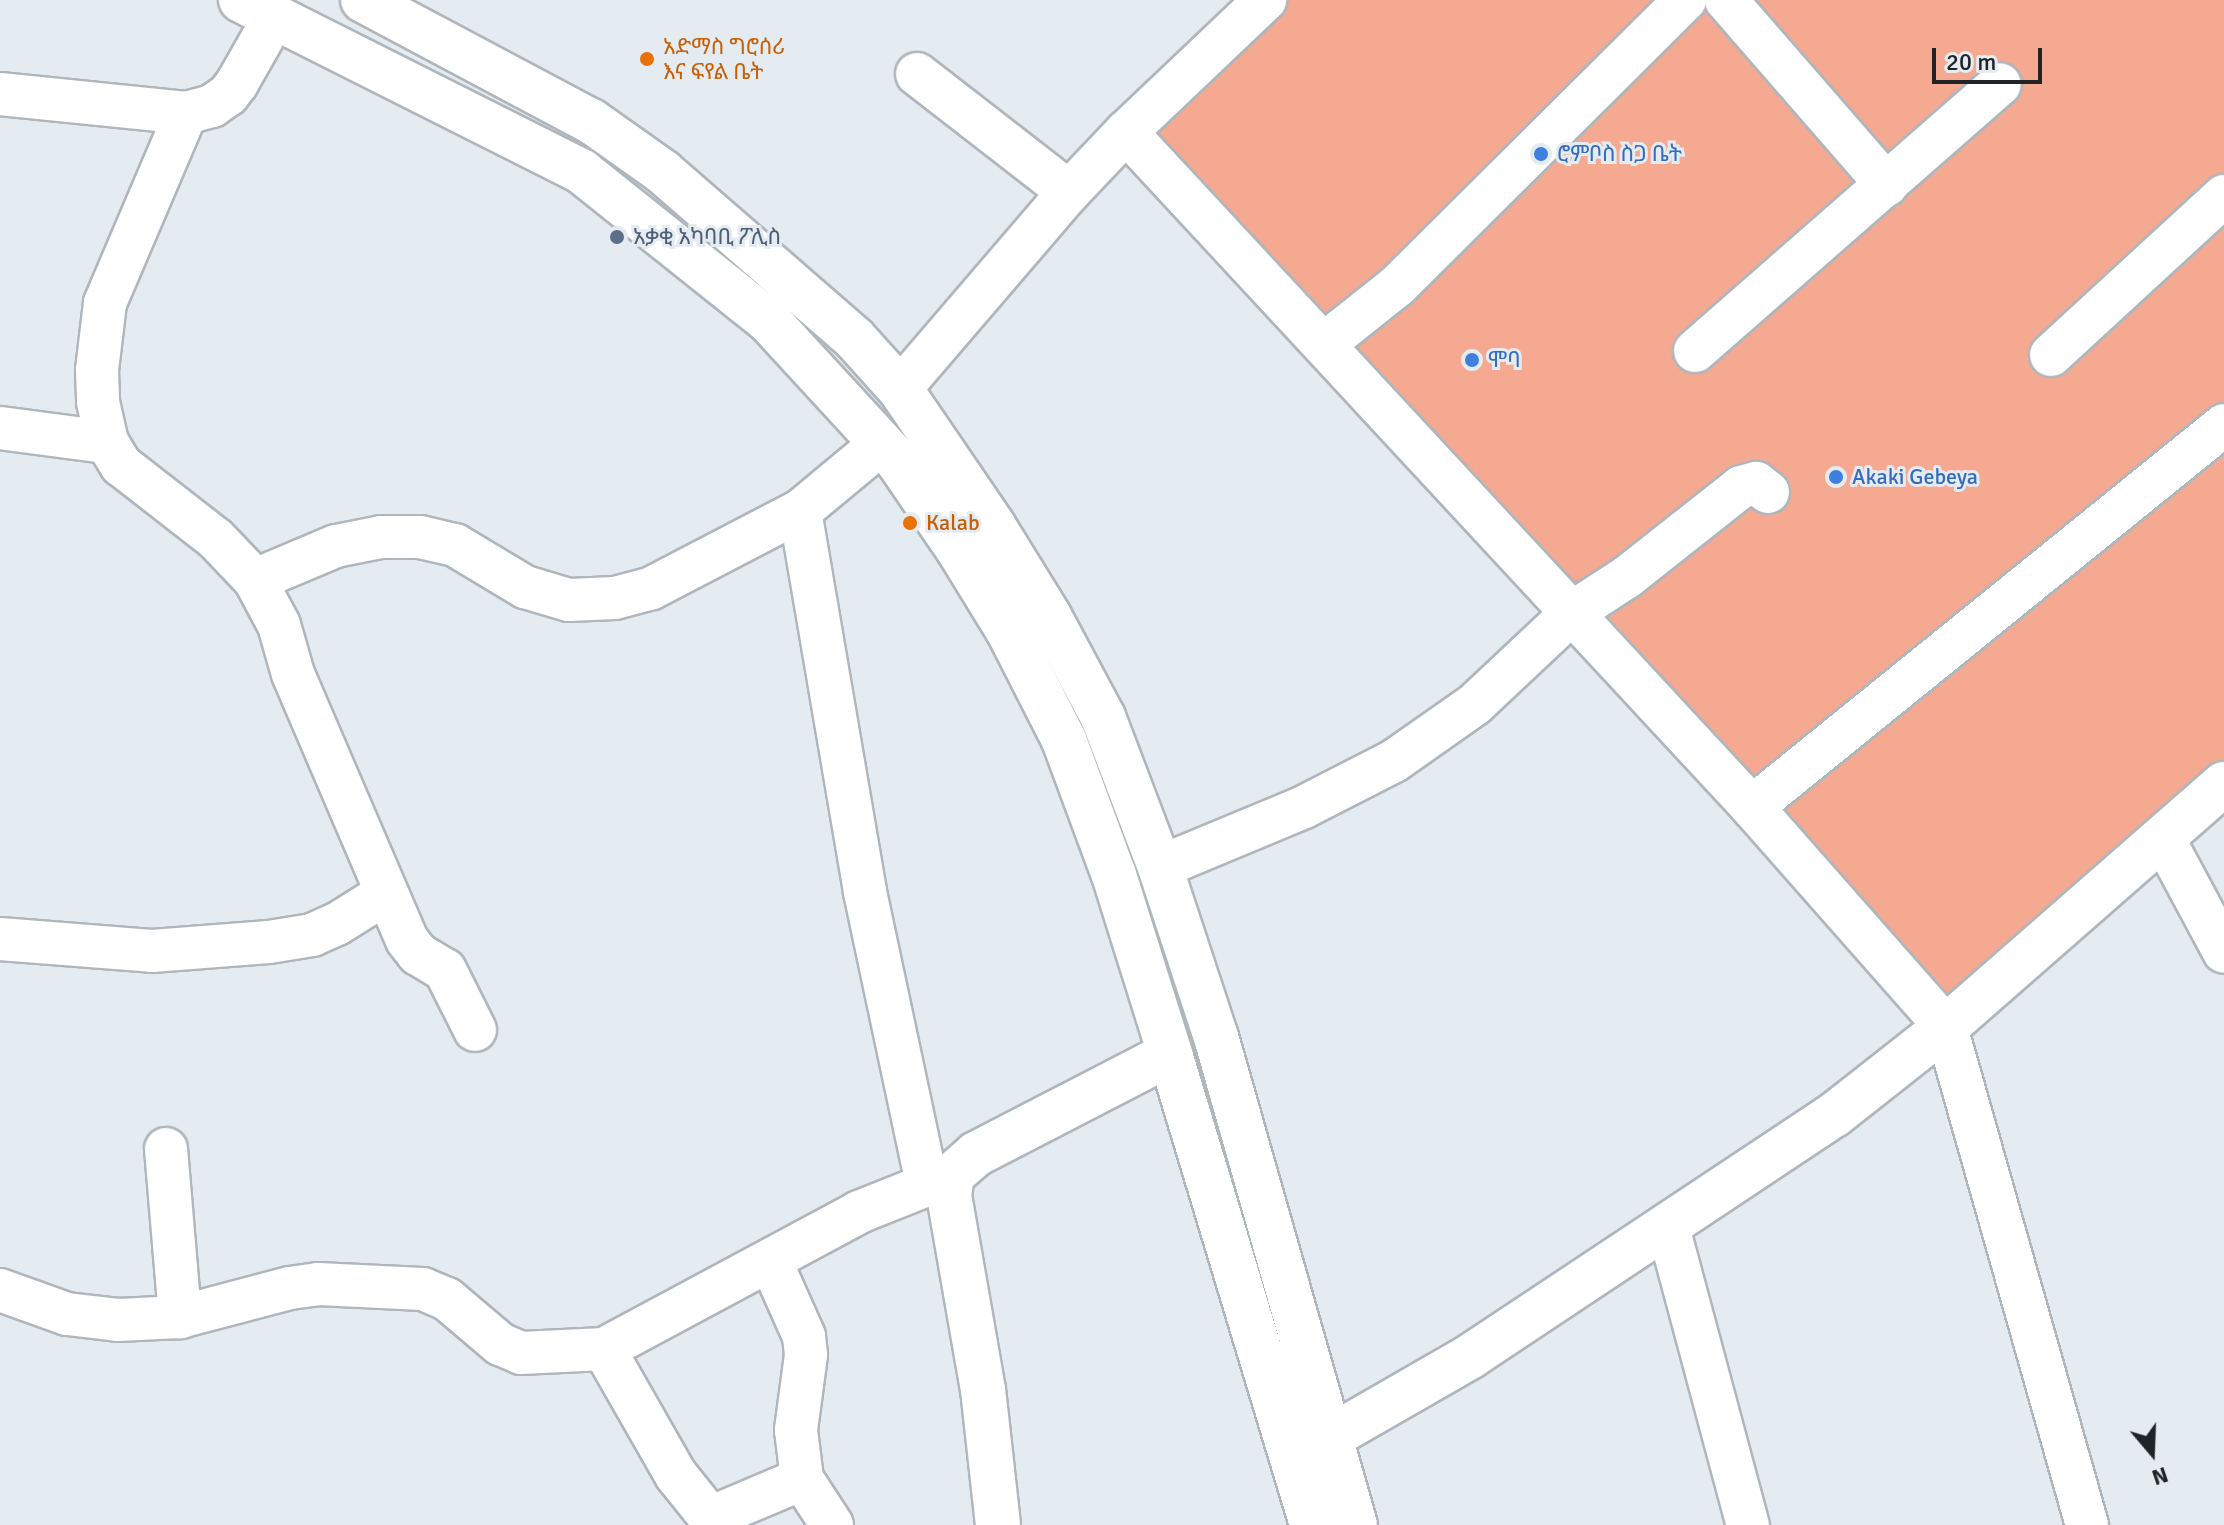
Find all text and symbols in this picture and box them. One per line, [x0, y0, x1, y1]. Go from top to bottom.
scale bar [1936, 32, 2046, 82]
place label: አድማስ ግሮሰሪ እና ፍየል ቤት [663, 33, 785, 84]
text: 20 m [1946, 47, 1996, 77]
marker: አድማስ ግሮሰሪ እና ፍየል ቤት [638, 50, 656, 68]
place label: ሮምቦስ ስጋ ቤት [1557, 141, 1682, 167]
marker: ሮምቦስ ስጋ ቤት [1532, 145, 1550, 163]
place label: አቃቂ አካባቢ ፖሊስ [633, 224, 781, 250]
marker: አቃቂ አካባቢ ፖሊስ [608, 228, 626, 246]
place label: ሞባ [1488, 347, 1521, 373]
marker: ሞባ [1463, 351, 1481, 369]
place label: Akaki Gebeya [1852, 464, 1978, 490]
marker: Akaki Gebeya [1827, 468, 1845, 486]
place label: Kalab [926, 510, 980, 536]
marker: Kalab [901, 514, 919, 532]
north arrow [2112, 1413, 2192, 1493]
text: N [2148, 1461, 2172, 1491]

